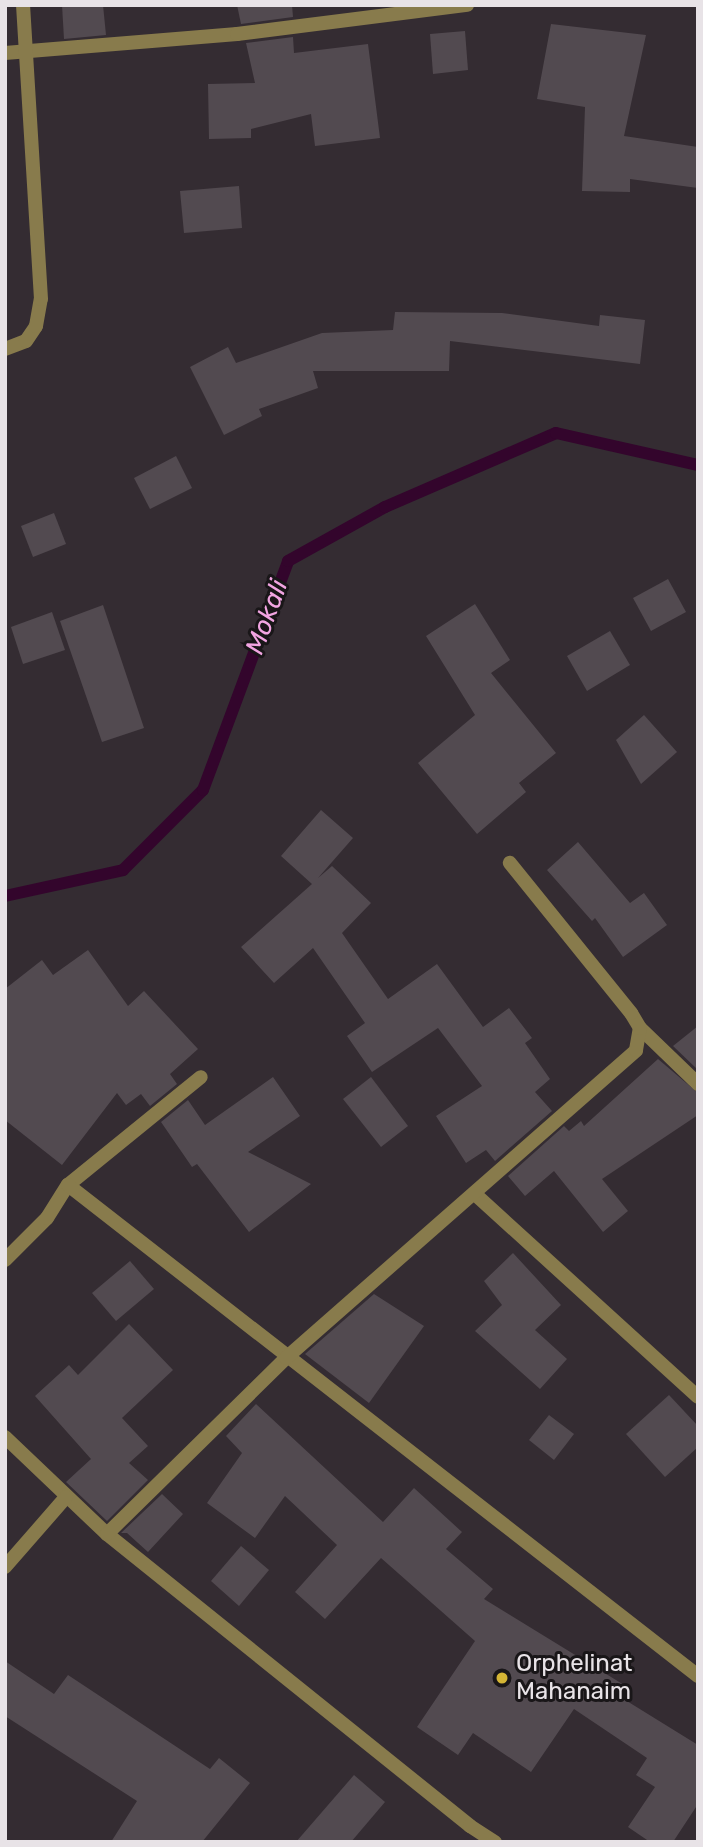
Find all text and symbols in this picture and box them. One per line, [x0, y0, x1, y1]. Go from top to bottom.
water label: Mokali [239, 576, 295, 658]
place label: Orphelinat Mahanaim [516, 1650, 632, 1706]
marker: Orphelinat Mahanaim [494, 1670, 510, 1686]

